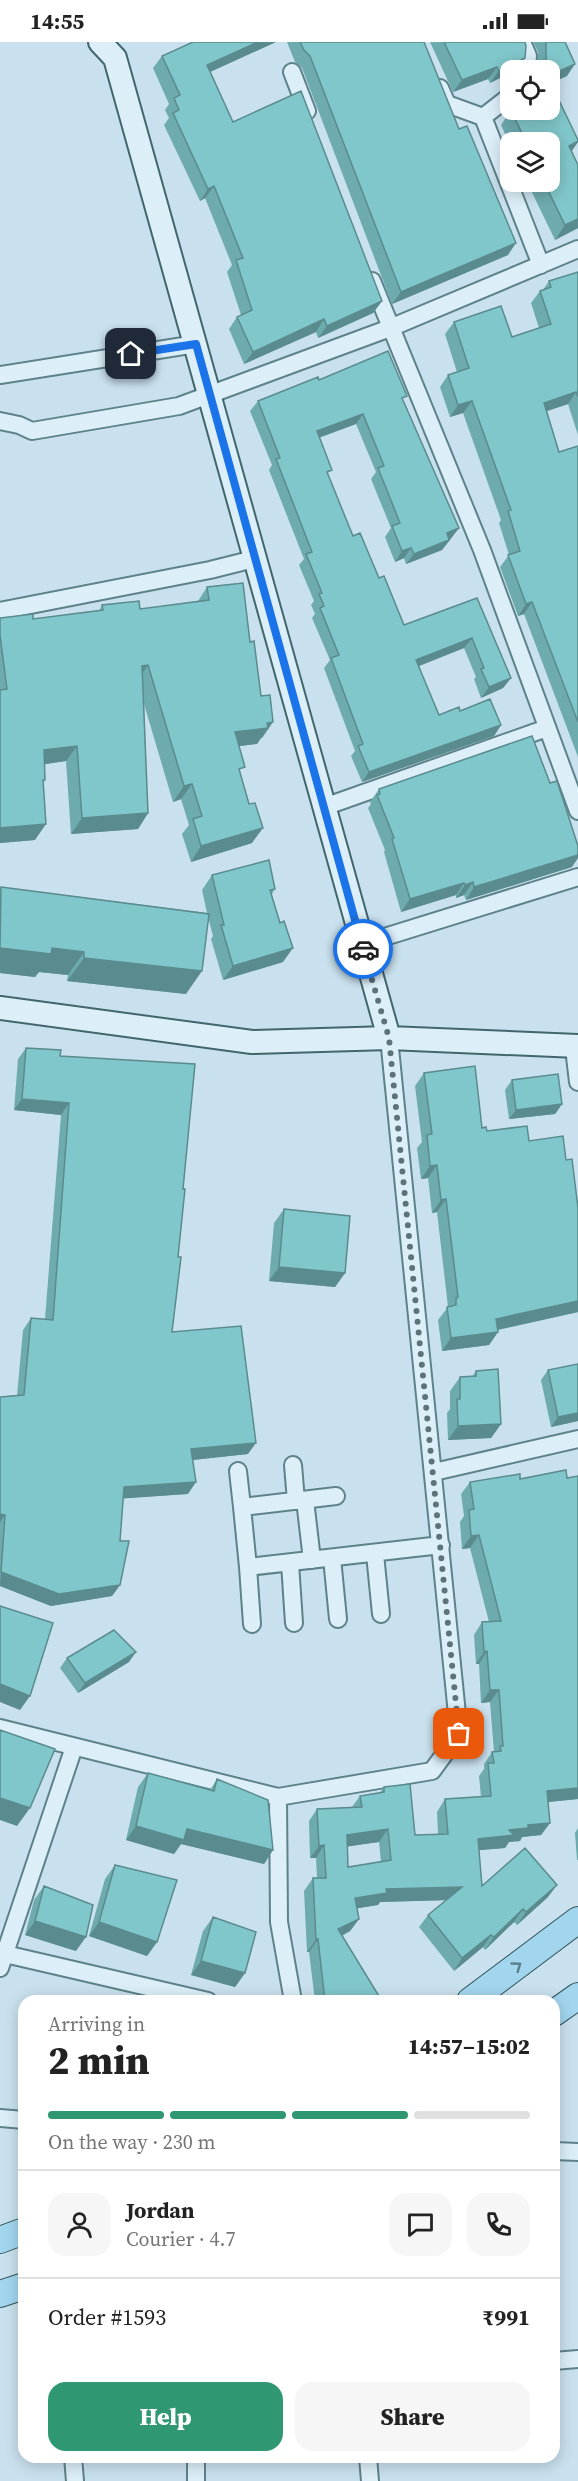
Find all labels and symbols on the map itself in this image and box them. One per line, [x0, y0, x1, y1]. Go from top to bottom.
pin [105, 328, 156, 379]
courier [333, 919, 393, 979]
pin [433, 1708, 484, 1759]
one-way arrow [511, 1962, 522, 1973]

